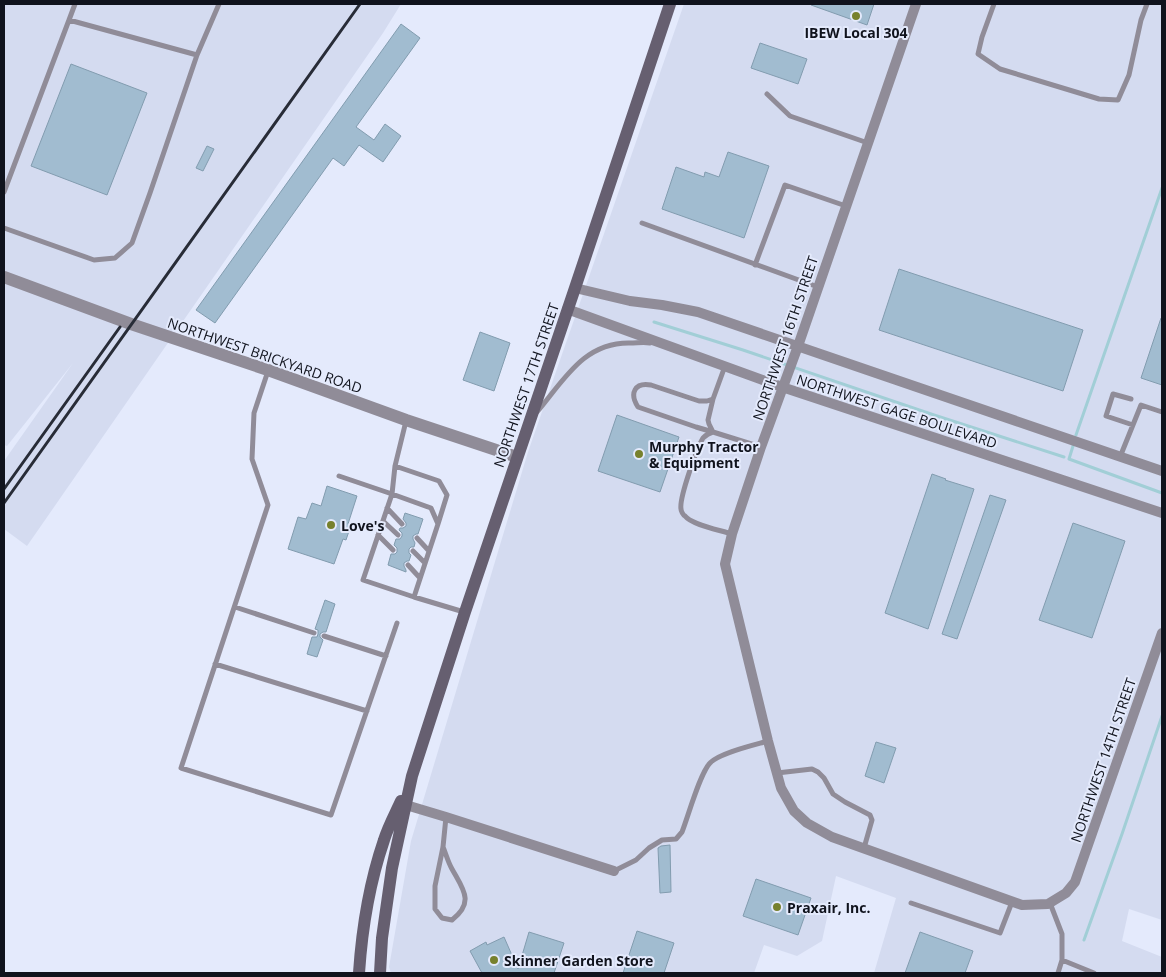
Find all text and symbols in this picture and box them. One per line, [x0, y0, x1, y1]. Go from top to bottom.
marker: IBEW Local 304 [850, 10, 862, 22]
place label: IBEW Local 304 [804, 23, 908, 42]
street label: NORTHWEST 16TH STREET [748, 253, 822, 423]
street label: NORTHWEST 17TH STREET [489, 300, 563, 470]
street label: NORTHWEST BRICKYARD ROAD [165, 313, 365, 397]
street label: NORTHWEST GAGE BOULEVARD [794, 370, 1000, 452]
place label: Murphy Tractor & Equipment [649, 437, 759, 472]
marker: Murphy Tractor & Equipment [633, 448, 645, 460]
place label: Love's [341, 516, 385, 535]
marker: Love's [325, 519, 337, 531]
street label: NORTHWEST 14TH STREET [1066, 675, 1140, 845]
place label: Praxair, Inc. [787, 898, 870, 917]
marker: Praxair, Inc. [771, 901, 783, 913]
place label: Skinner Garden Store [504, 951, 653, 970]
marker: Skinner Garden Store [488, 954, 500, 966]

